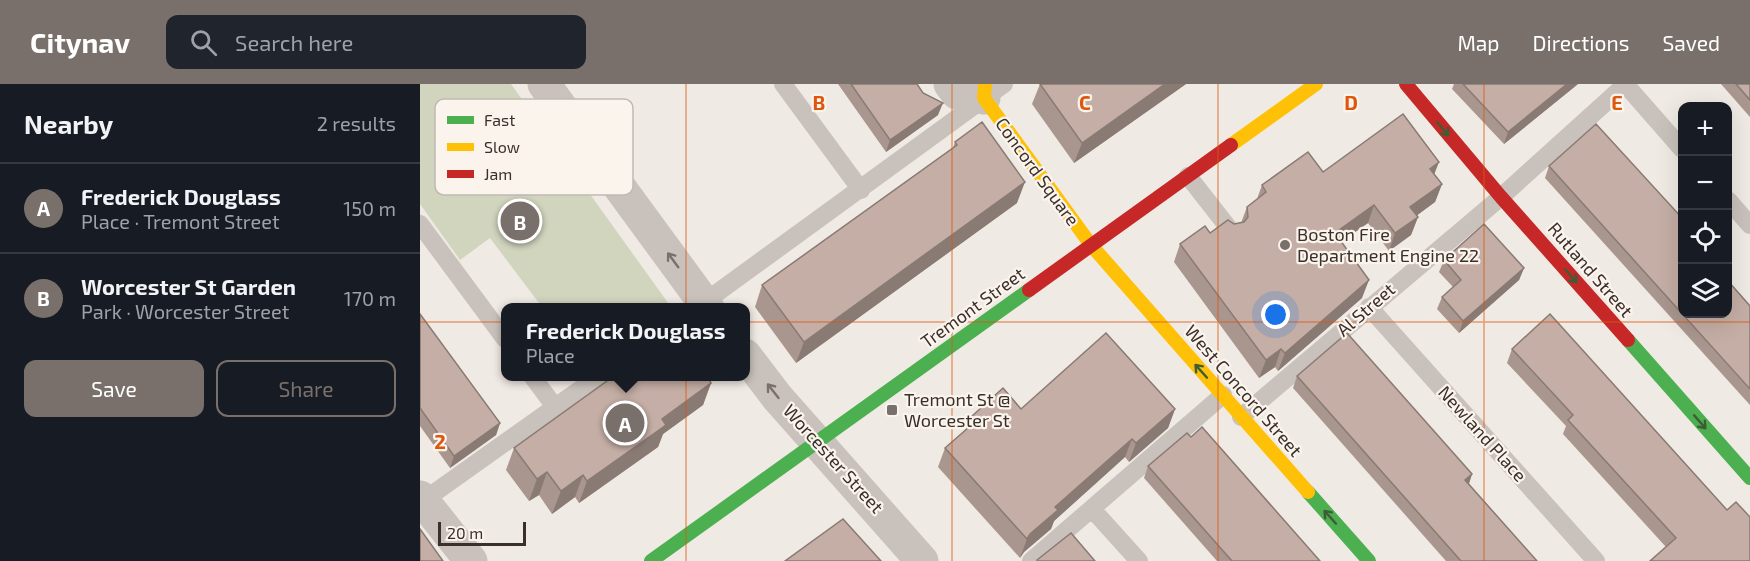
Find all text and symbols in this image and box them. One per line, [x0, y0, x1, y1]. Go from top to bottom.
search box [166, 15, 586, 69]
text: Citynav [30, 25, 130, 59]
icon: search [187, 26, 220, 59]
text: Search here [235, 29, 353, 55]
text: Map [1457, 30, 1500, 55]
text: Directions [1533, 30, 1629, 55]
text: Saved [1662, 30, 1720, 55]
text: B [813, 90, 825, 114]
text: C [1079, 90, 1091, 114]
text: D [1344, 90, 1358, 114]
text: E [1611, 90, 1623, 114]
legend [435, 99, 633, 195]
map controls [1678, 102, 1732, 318]
button: + [1678, 102, 1732, 156]
text: Nearby [24, 108, 113, 139]
text: Fast [484, 110, 515, 129]
text: 2 results [317, 111, 396, 135]
street label: Concord Square [991, 113, 1084, 230]
one-way arrow [1437, 121, 1450, 137]
text: Slow [484, 137, 520, 156]
button: − [1678, 156, 1732, 210]
text: Jam [484, 164, 512, 183]
text: Frederick Douglass [81, 183, 281, 209]
text: A [37, 196, 50, 220]
text: 150 m [343, 196, 396, 220]
pin: B [500, 198, 540, 244]
text: Place · Tremont Street [81, 209, 280, 233]
button: locate [1678, 210, 1732, 264]
street label: Rutland Street [1544, 217, 1638, 321]
place label: Boston Fire Department Engine 22 [1297, 223, 1479, 266]
marker: Boston Fire Department Engine 22 [1278, 238, 1292, 252]
one-way arrow [667, 253, 679, 269]
street label: Tremont Street [916, 262, 1029, 352]
button: layers [1678, 264, 1732, 318]
one-way arrow [1564, 268, 1578, 283]
text: Worcester St Garden [81, 273, 296, 299]
street label: Al Street [1332, 278, 1399, 341]
text: B [37, 286, 50, 310]
text: 170 m [344, 286, 396, 310]
text: Park · Worcester Street [81, 299, 289, 323]
your location [1261, 300, 1290, 329]
popup [501, 303, 750, 381]
text: Frederick Douglass [526, 317, 725, 343]
street label: West Concord Street [1180, 320, 1307, 461]
text: Place [526, 343, 575, 367]
button: Save [24, 360, 204, 417]
button: Share [216, 360, 396, 417]
one-way arrow [1194, 364, 1208, 379]
street label: Newland Place [1434, 381, 1532, 486]
one-way arrow [766, 383, 779, 399]
place label: Tremont St @ Worcester St [904, 388, 1011, 431]
street label: Worcester Street [779, 399, 888, 517]
pin: A [606, 400, 644, 446]
marker: Tremont St @ Worcester St [885, 403, 899, 417]
one-way arrow [1693, 414, 1707, 429]
text: 2 [434, 429, 446, 453]
one-way arrow [1323, 510, 1337, 525]
scale bar [438, 519, 526, 546]
text: 20 m [447, 523, 483, 542]

